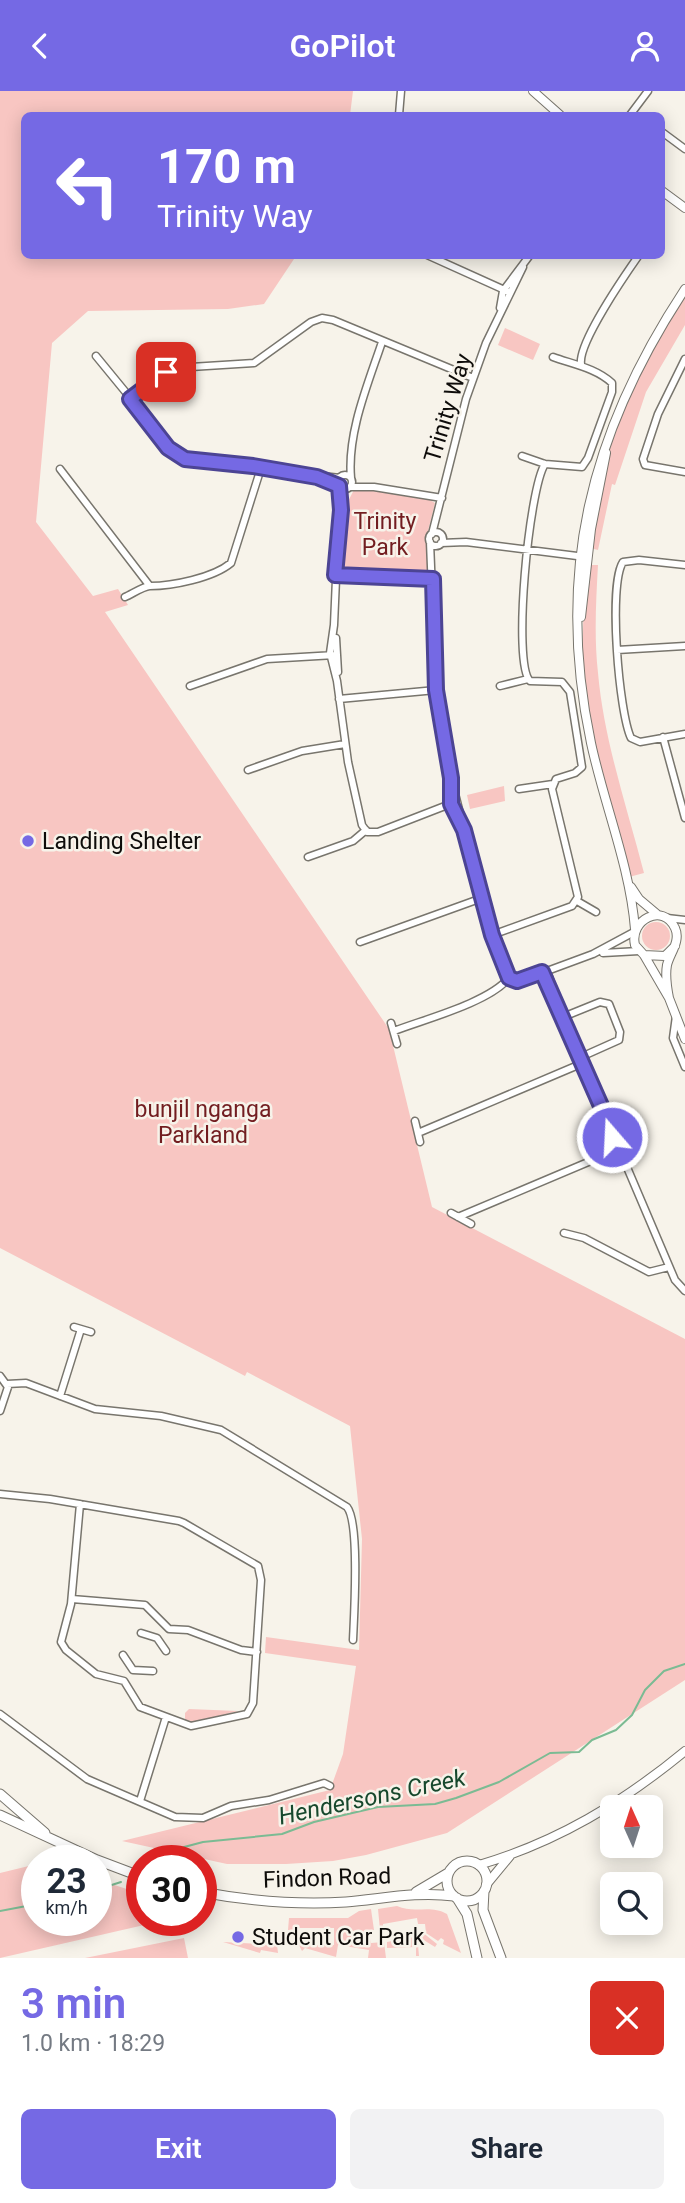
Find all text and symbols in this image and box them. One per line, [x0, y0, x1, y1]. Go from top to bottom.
icon: back [21, 27, 59, 65]
text: GoPilot [290, 27, 395, 65]
icon: person [626, 27, 664, 65]
text: 170 m [157, 138, 296, 195]
icon: left [42, 140, 133, 231]
text: Trinity Way [157, 197, 313, 235]
pin [136, 342, 196, 402]
street label: Trinity Way [419, 350, 477, 465]
icon: arrive [147, 353, 185, 391]
park label: Trinity Park [354, 508, 417, 561]
place label: Landing Shelter [42, 828, 201, 855]
marker: Landing Shelter [20, 833, 36, 849]
park label: bunjil nganga Parkland [135, 1096, 271, 1149]
position arrow [575, 1100, 649, 1174]
water label: Hendersons Creek [276, 1763, 469, 1830]
north arrow [600, 1795, 663, 1859]
map controls [600, 1795, 663, 1935]
speed limit sign: 30 [126, 1845, 217, 1936]
text: 23 [46, 1861, 87, 1902]
street label: Findon Road [262, 1862, 392, 1894]
button: search [600, 1872, 663, 1935]
text: km/h [45, 1897, 88, 1918]
place label: Student Car Park [252, 1924, 425, 1951]
marker: Student Car Park [230, 1929, 246, 1945]
text: 3 min [21, 1979, 126, 2028]
button: close [590, 1981, 664, 2055]
text: 1.0 km · 18:29 [21, 2030, 165, 2057]
button: Exit [21, 2109, 336, 2189]
button: Share [350, 2109, 664, 2189]

